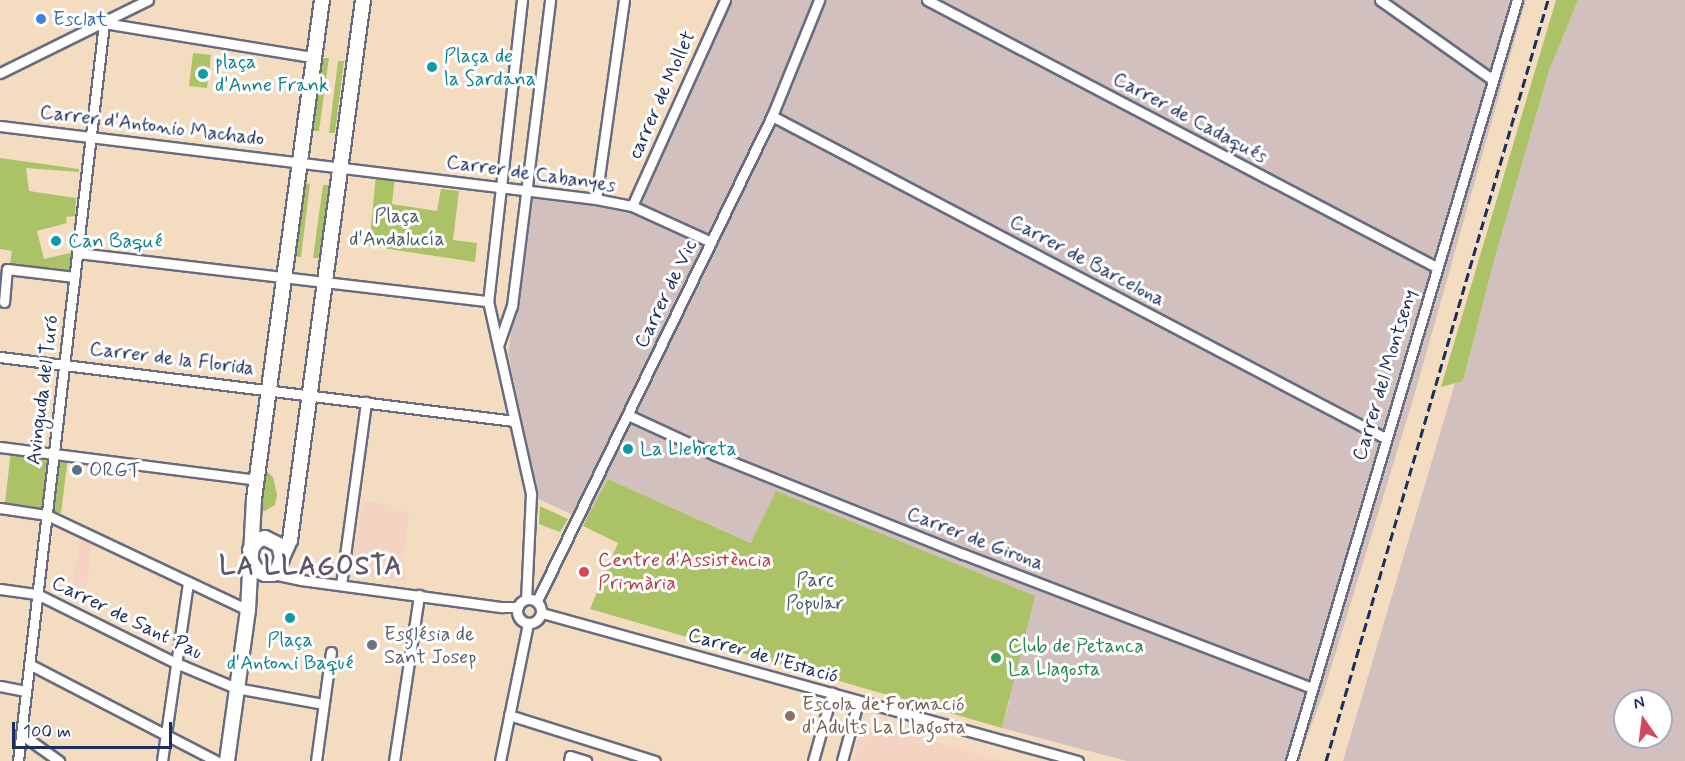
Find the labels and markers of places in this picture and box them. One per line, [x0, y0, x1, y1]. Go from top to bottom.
place label: Esclat [53, 7, 107, 31]
marker: Esclat [34, 12, 48, 26]
place label: Plaça de la Sardana [444, 44, 536, 91]
place label: plaça d'Anne Frank [215, 51, 332, 98]
marker: Plaça de la Sardana [425, 60, 439, 74]
marker: plaça d'Anne Frank [196, 67, 210, 81]
place label: Can Baqué [68, 229, 159, 253]
marker: Can Baqué [49, 234, 63, 248]
place label: La Llebreta [640, 437, 742, 461]
marker: La Llebreta [621, 442, 635, 456]
place label: ORGT [89, 458, 141, 482]
marker: ORGT [70, 463, 84, 477]
place label: Centre d'Assistència Primària [598, 548, 771, 595]
marker: Centre d'Assistència Primària [575, 563, 593, 581]
marker: Plaça d'Antoni Baqué [283, 611, 297, 625]
place label: Església de Sant Josep [384, 622, 476, 669]
place label: Plaça d'Antoni Baqué [227, 628, 353, 675]
place label: Club de Petanca La Llagosta [1008, 634, 1148, 681]
marker: Església de Sant Josep [365, 638, 379, 652]
marker: Club de Petanca La Llagosta [989, 651, 1003, 665]
place label: Escola de Formació d'Adults La Llagosta [802, 692, 970, 739]
marker: Escola de Formació d'Adults La Llagosta [783, 709, 797, 723]

